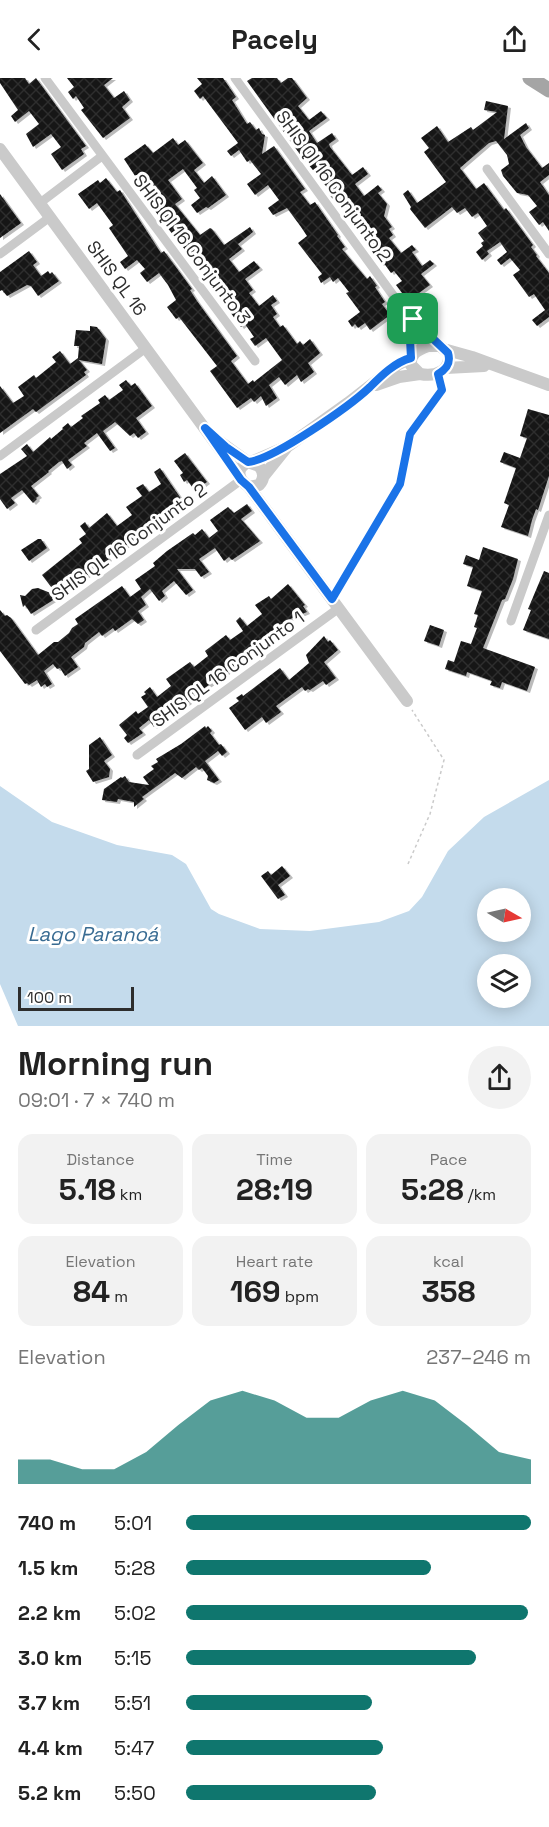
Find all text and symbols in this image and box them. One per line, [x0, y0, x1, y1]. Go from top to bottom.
text: Pacely [231, 22, 318, 57]
icon: back [18, 23, 51, 56]
icon: share [498, 23, 531, 56]
street label: SHIS QI 16 Conjunto 2 [271, 106, 397, 266]
street label: SHIS QI 16 Conjunto 3 [128, 170, 256, 328]
street label: SHIS QL 16 [82, 236, 152, 320]
pin [387, 293, 438, 344]
icon: arrive [396, 302, 429, 335]
street label: SHIS QL 16 Conjunto 2 [47, 478, 211, 606]
street label: SHIS QL 16 Conjunto 1 [147, 606, 309, 732]
north arrow [477, 888, 531, 942]
map controls [477, 888, 531, 1008]
water label: Lago Paranoá [28, 921, 159, 947]
button: layers [477, 954, 531, 1008]
scale bar [18, 984, 134, 1012]
text: 100 m [27, 987, 72, 1008]
text: Morning run [18, 1043, 213, 1085]
button: share [468, 1046, 531, 1109]
text: 09:01 · 7 × 740 m [18, 1087, 175, 1113]
text: Distance [66, 1149, 135, 1170]
text: Time [256, 1149, 293, 1170]
text: Pace [430, 1149, 467, 1170]
text: 5.18 [59, 1170, 116, 1209]
text: 28:19 [236, 1170, 313, 1209]
text: 5:28 [401, 1170, 464, 1209]
text: km [116, 1184, 142, 1205]
text: /km [464, 1184, 496, 1205]
text: Elevation [65, 1251, 136, 1272]
text: Heart rate [236, 1251, 313, 1272]
text: kcal [433, 1251, 464, 1272]
text: 84 [73, 1272, 110, 1311]
text: 169 [230, 1272, 281, 1311]
text: 358 [421, 1272, 476, 1311]
text: m [110, 1286, 128, 1307]
text: bpm [281, 1286, 319, 1307]
text: Elevation [18, 1344, 106, 1370]
text: 237–246 m [426, 1344, 531, 1370]
text: 740 m [18, 1510, 76, 1536]
text: 5:01 [114, 1510, 152, 1536]
text: 1.5 km [18, 1555, 78, 1581]
text: 5:28 [114, 1555, 156, 1581]
text: 2.2 km [18, 1600, 81, 1626]
text: 5:02 [114, 1600, 156, 1626]
text: 3.0 km [18, 1645, 82, 1671]
text: 5:15 [114, 1645, 151, 1671]
text: 3.7 km [18, 1690, 80, 1716]
text: 5:51 [114, 1690, 151, 1716]
text: 4.4 km [18, 1735, 83, 1761]
text: 5:47 [114, 1735, 154, 1761]
text: 5.2 km [18, 1780, 81, 1806]
text: 5:50 [114, 1780, 156, 1806]

